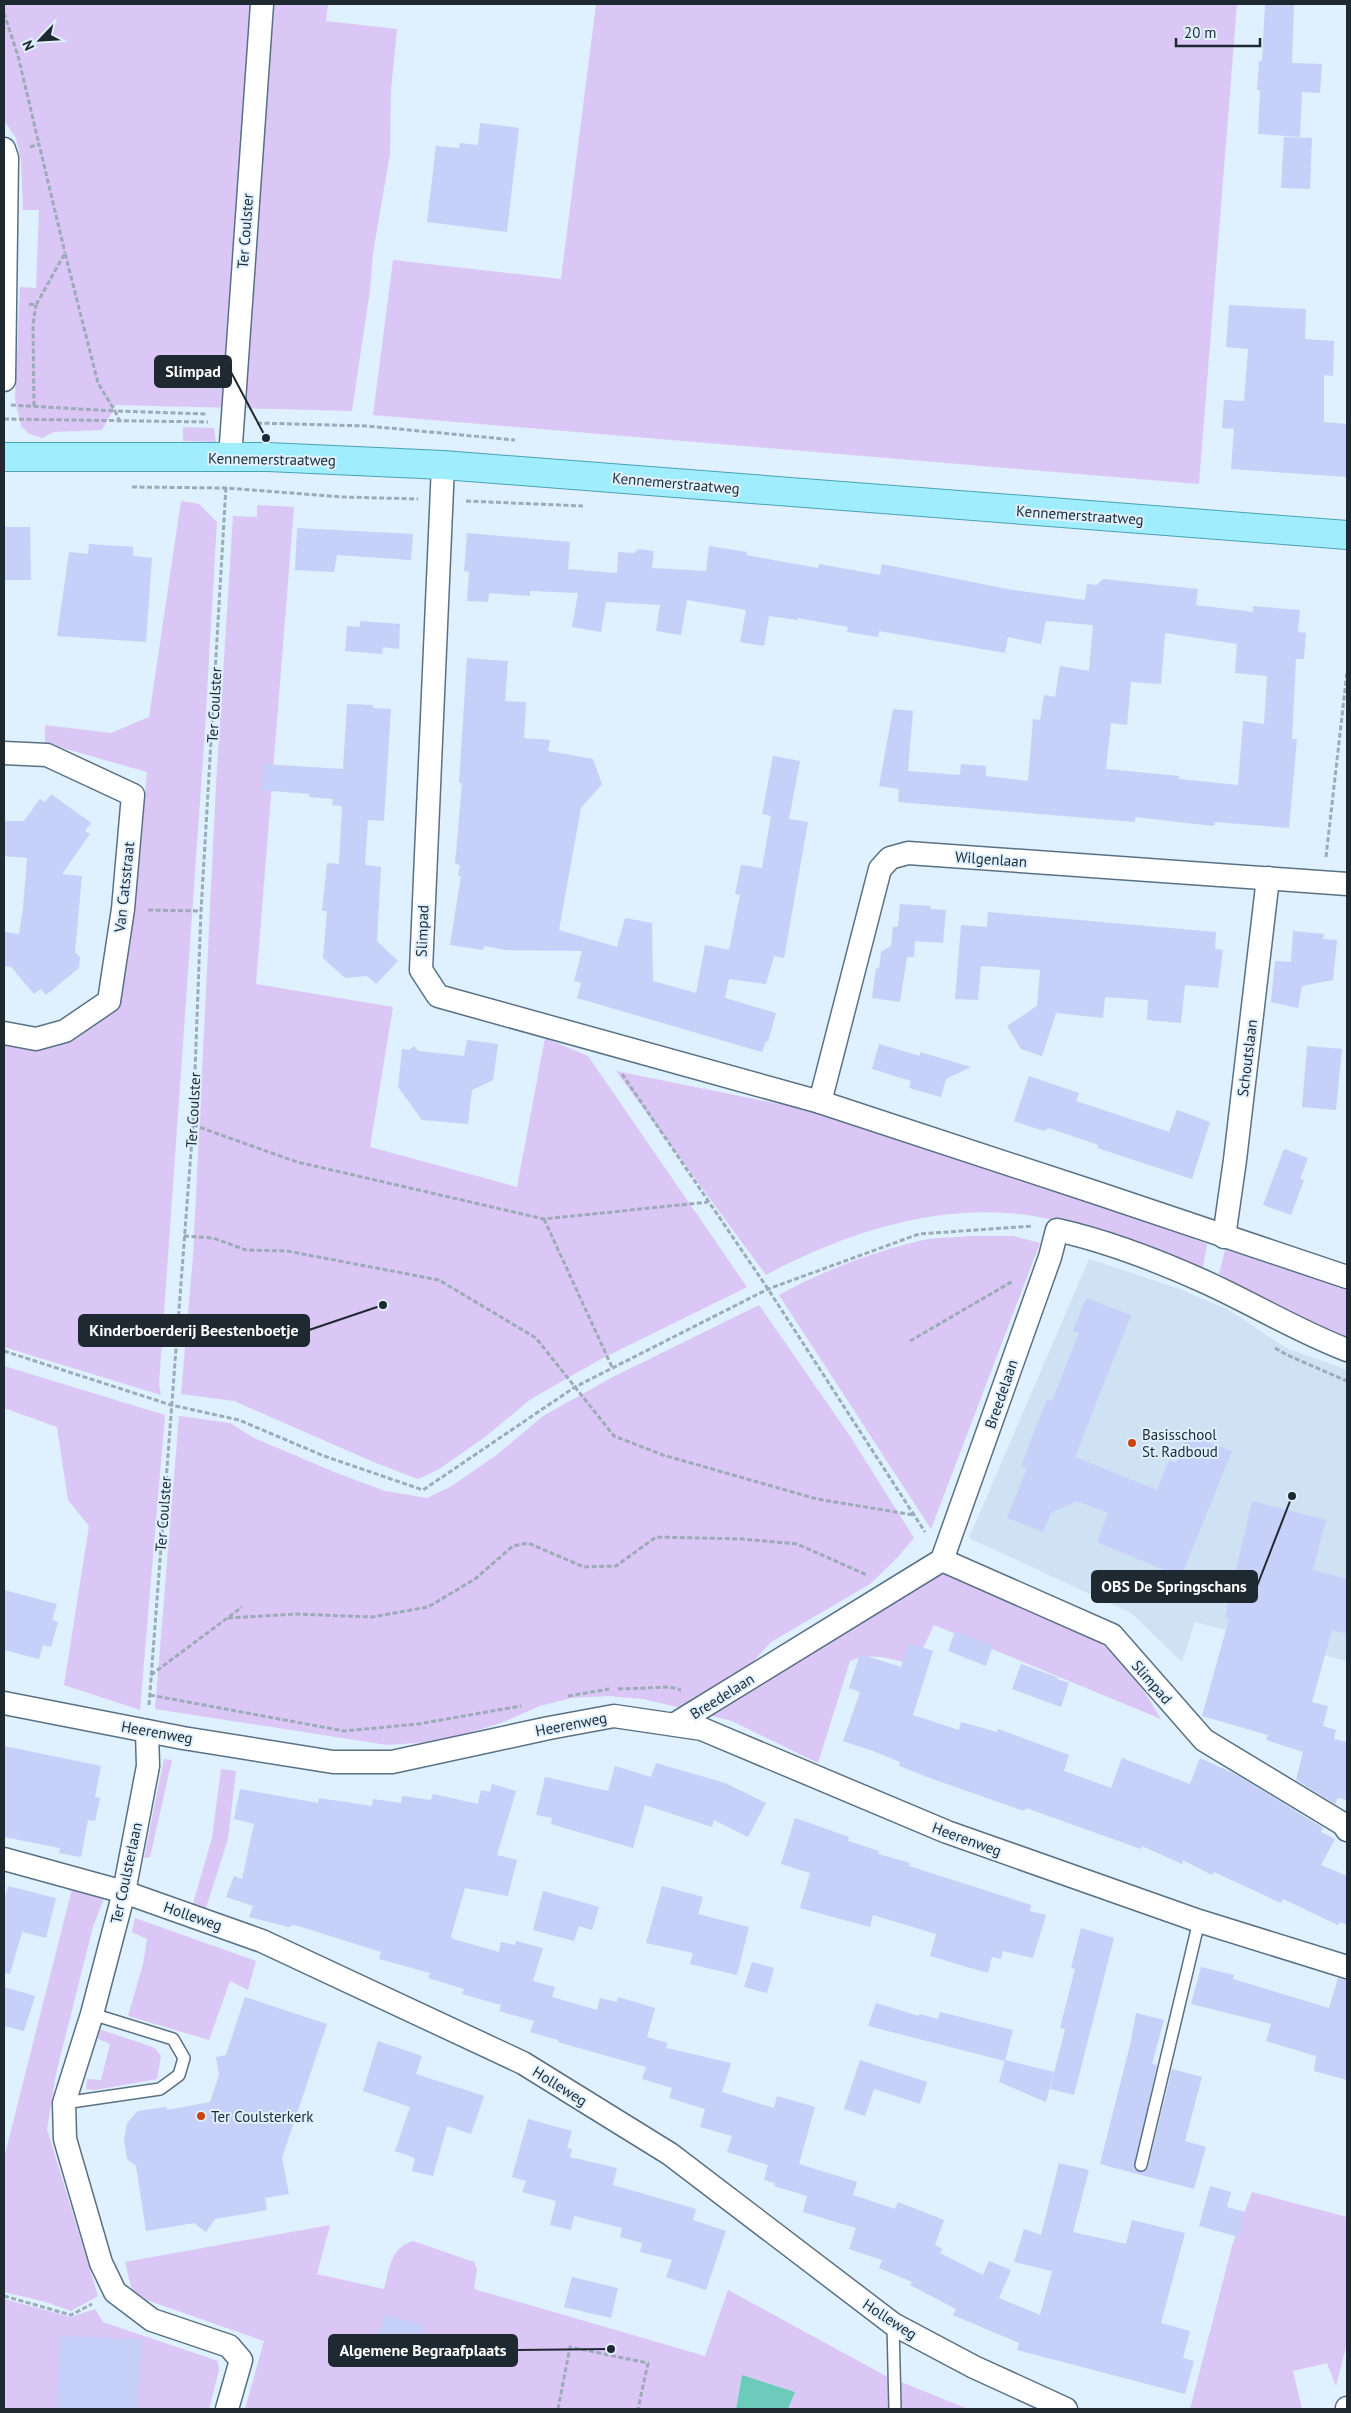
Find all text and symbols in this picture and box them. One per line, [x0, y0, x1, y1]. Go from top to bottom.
north arrow [15, 15, 65, 65]
scale bar [1176, 15, 1260, 47]
text: 20 m [1184, 23, 1217, 42]
text: N [18, 38, 38, 53]
street label: Ter Coulster [233, 193, 257, 269]
callout: Slimpad [155, 356, 231, 387]
text: Slimpad [165, 361, 221, 381]
street label: Kennemerstraatweg [208, 448, 336, 470]
street label: Kennemerstraatweg [612, 468, 740, 498]
street label: Kennemerstraatweg [1016, 501, 1144, 529]
street label: Ter Coulster [203, 667, 225, 743]
street label: Van Catsstraat [110, 841, 138, 934]
street label: Wilgenlaan [954, 847, 1028, 871]
street label: Slimpad [412, 905, 432, 957]
street label: Schoutslaan [1233, 1018, 1261, 1098]
street label: Ter Coulster [182, 1072, 204, 1148]
callout: Kinderboerderij Beestenboetje [79, 1315, 309, 1346]
text: Kinderboerderij Beestenboetje [89, 1320, 299, 1340]
street label: Breedelaan [980, 1357, 1022, 1431]
place label: Basisschool St. Radboud [1142, 1425, 1218, 1461]
marker: Basisschool St. Radboud [1126, 1437, 1138, 1449]
street label: Ter Coulster [151, 1476, 175, 1552]
callout: OBS De Springschans [1092, 1571, 1257, 1602]
text: OBS De Springschans [1101, 1576, 1247, 1596]
street label: Slimpad [1128, 1656, 1176, 1708]
street label: Breedelaan [686, 1669, 758, 1723]
street label: Heerenweg [534, 1708, 608, 1740]
street label: Heerenweg [120, 1716, 194, 1748]
street label: Heerenweg [930, 1818, 1004, 1860]
street label: Ter Coulsterlaan [106, 1821, 146, 1925]
street label: Holleweg [161, 1897, 225, 1935]
street label: Holleweg [529, 2062, 591, 2110]
place label: Ter Coulsterkerk [211, 2107, 314, 2126]
marker: Ter Coulsterkerk [195, 2110, 207, 2122]
street label: Holleweg [859, 2294, 921, 2344]
callout: Algemene Begraafplaats [329, 2335, 517, 2366]
text: Algemene Begraafplaats [339, 2340, 507, 2360]

